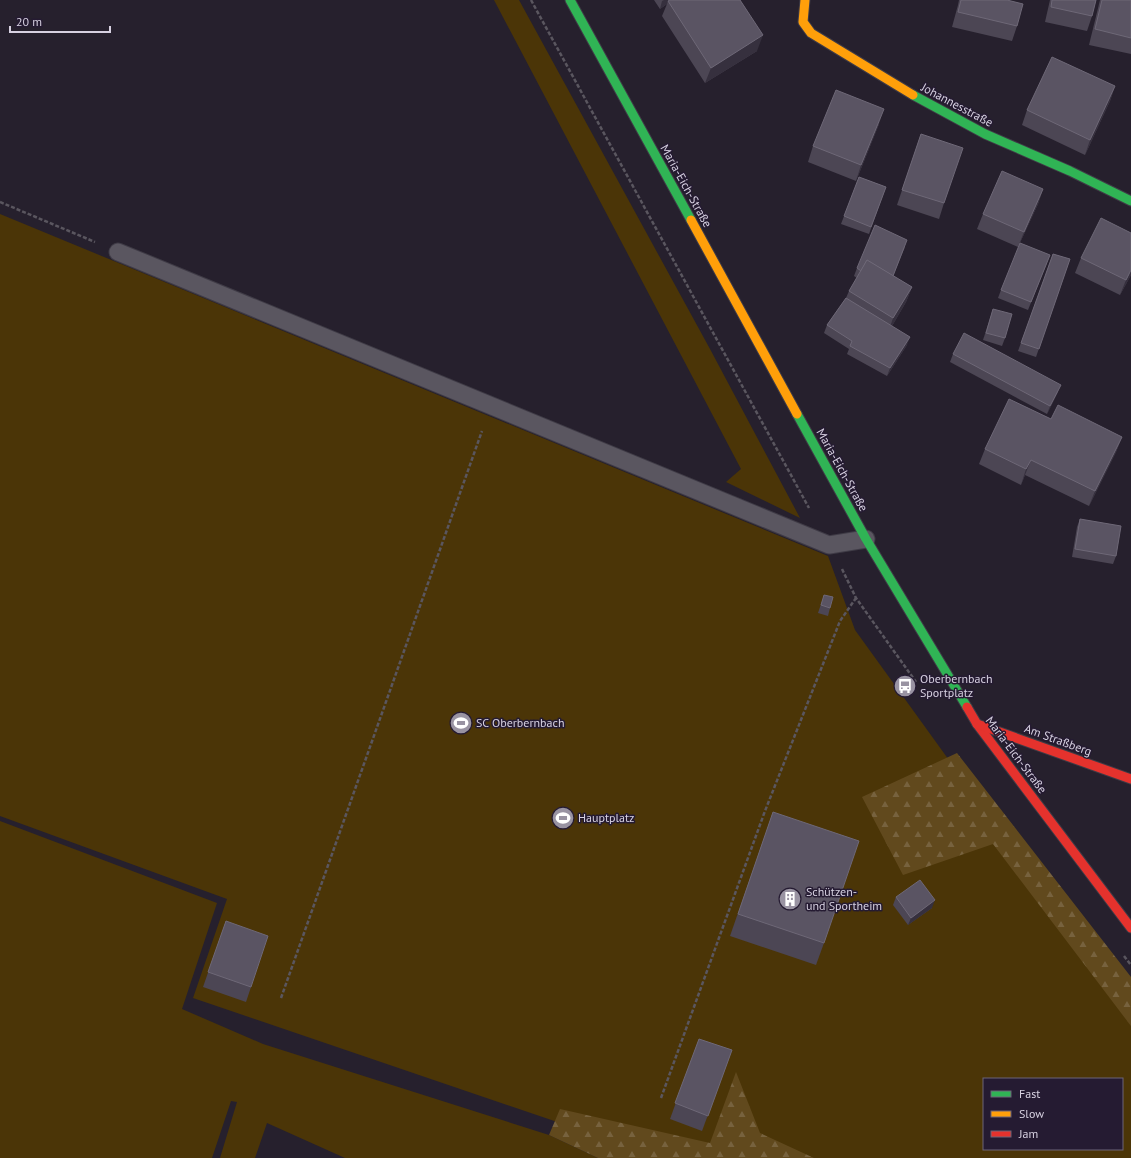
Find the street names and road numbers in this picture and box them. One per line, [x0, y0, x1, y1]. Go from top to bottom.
street label: Johannesstraße [918, 79, 996, 130]
street label: Maria-Eich-Straße [657, 142, 715, 230]
street label: Maria-Eich-Straße [813, 426, 871, 514]
street label: Maria-Eich-Straße [983, 713, 1050, 796]
street label: Am Straßberg [1022, 720, 1094, 759]

